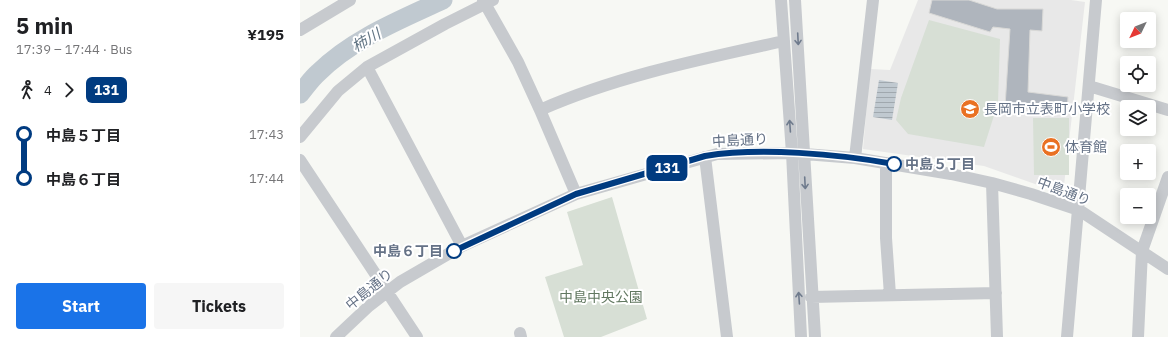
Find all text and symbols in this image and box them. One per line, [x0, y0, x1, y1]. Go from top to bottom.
text: 5 min [16, 11, 73, 40]
north arrow [1120, 12, 1156, 48]
map controls [1120, 12, 1156, 224]
water label: 柿川 [348, 23, 385, 56]
text: ¥195 [247, 25, 284, 44]
one-way arrow [794, 32, 802, 45]
text: 17:39 – 17:44 · Bus [16, 41, 132, 58]
button: locate [1120, 56, 1156, 92]
icon: walk [16, 79, 38, 101]
icon: forward [58, 79, 80, 101]
text: 131 [94, 81, 119, 99]
text: 4 [44, 82, 52, 99]
school or university icon: 長岡市立表町小学校 [959, 98, 981, 120]
place label: 長岡市立表町小学校 [984, 100, 1110, 118]
button: layers [1120, 100, 1156, 136]
one-way arrow [786, 120, 793, 133]
text: 中島５丁目 [46, 126, 121, 145]
text: 17:43 [249, 126, 284, 143]
street label: 中島通り [712, 130, 768, 150]
sports icon: 体育館 [1040, 136, 1062, 158]
place label: 体育館 [1065, 138, 1107, 156]
button: + [1120, 144, 1156, 180]
line badge: 131 [644, 155, 690, 181]
place label: 中島５丁目 [905, 155, 975, 173]
marker: 中島５丁目 [886, 156, 902, 172]
text: 131 [654, 159, 680, 177]
text: 中島６丁目 [46, 170, 121, 189]
text: 17:44 [249, 170, 284, 187]
street label: 中島通り [1035, 173, 1093, 209]
one-way arrow [801, 176, 808, 189]
button: − [1120, 188, 1156, 224]
place label: 中島６丁目 [373, 242, 443, 260]
marker: 中島６丁目 [446, 243, 462, 259]
street label: 中島通り [342, 264, 396, 314]
button: Start [16, 283, 146, 329]
button: Tickets [154, 283, 284, 329]
park label: 中島中央公園 [559, 288, 643, 306]
one-way arrow [795, 292, 802, 305]

